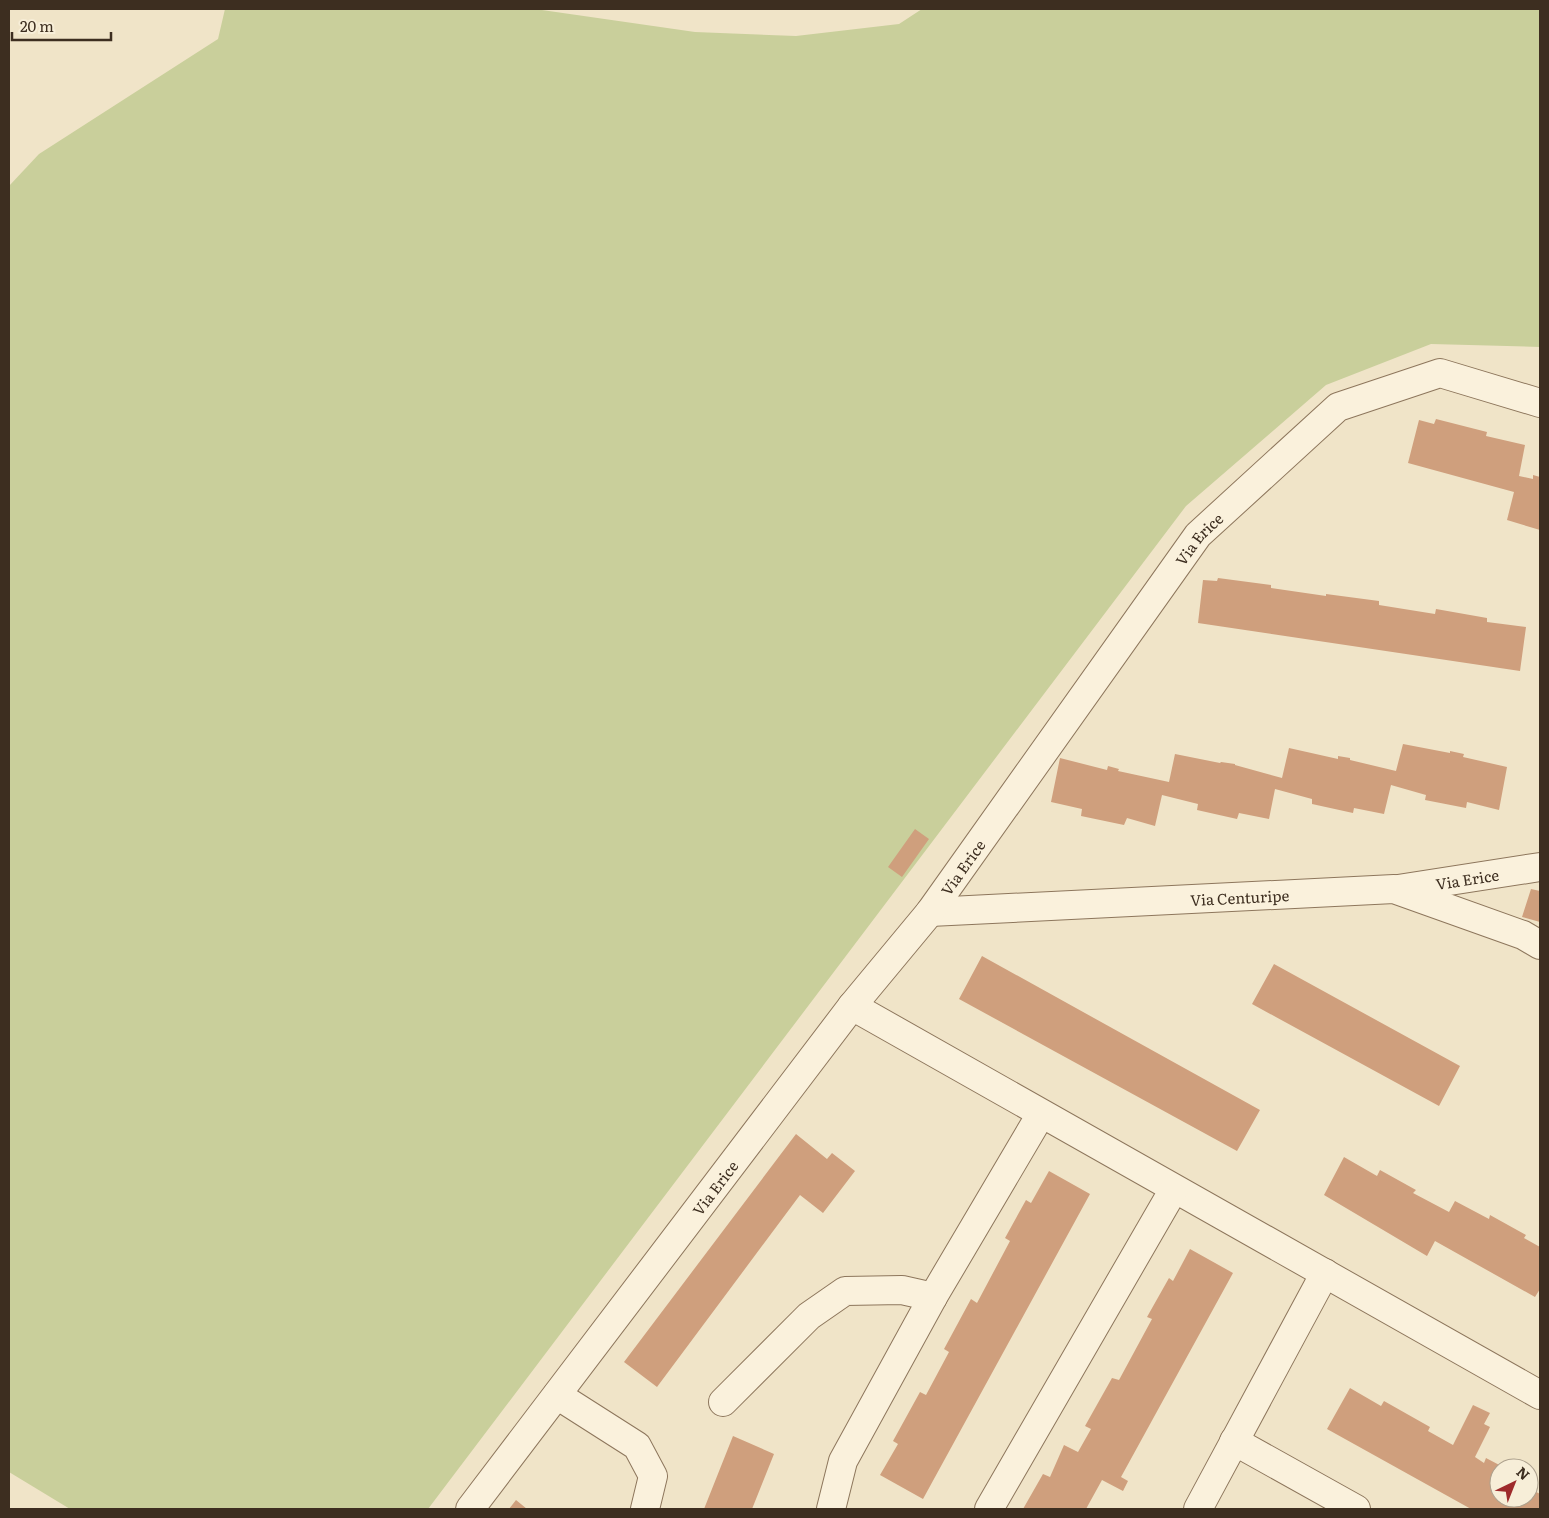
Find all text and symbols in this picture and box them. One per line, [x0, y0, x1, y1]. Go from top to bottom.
scale bar [12, 10, 111, 42]
text: 20 m [20, 14, 54, 37]
street label: Via Erice [1169, 506, 1228, 570]
street label: Via Erice [934, 834, 990, 900]
street label: Via Erice [1434, 862, 1501, 895]
street label: Via Centuripe [1190, 883, 1290, 911]
street label: Via Erice [686, 1155, 743, 1220]
north arrow [1489, 1458, 1539, 1508]
text: N [1512, 1461, 1535, 1484]

